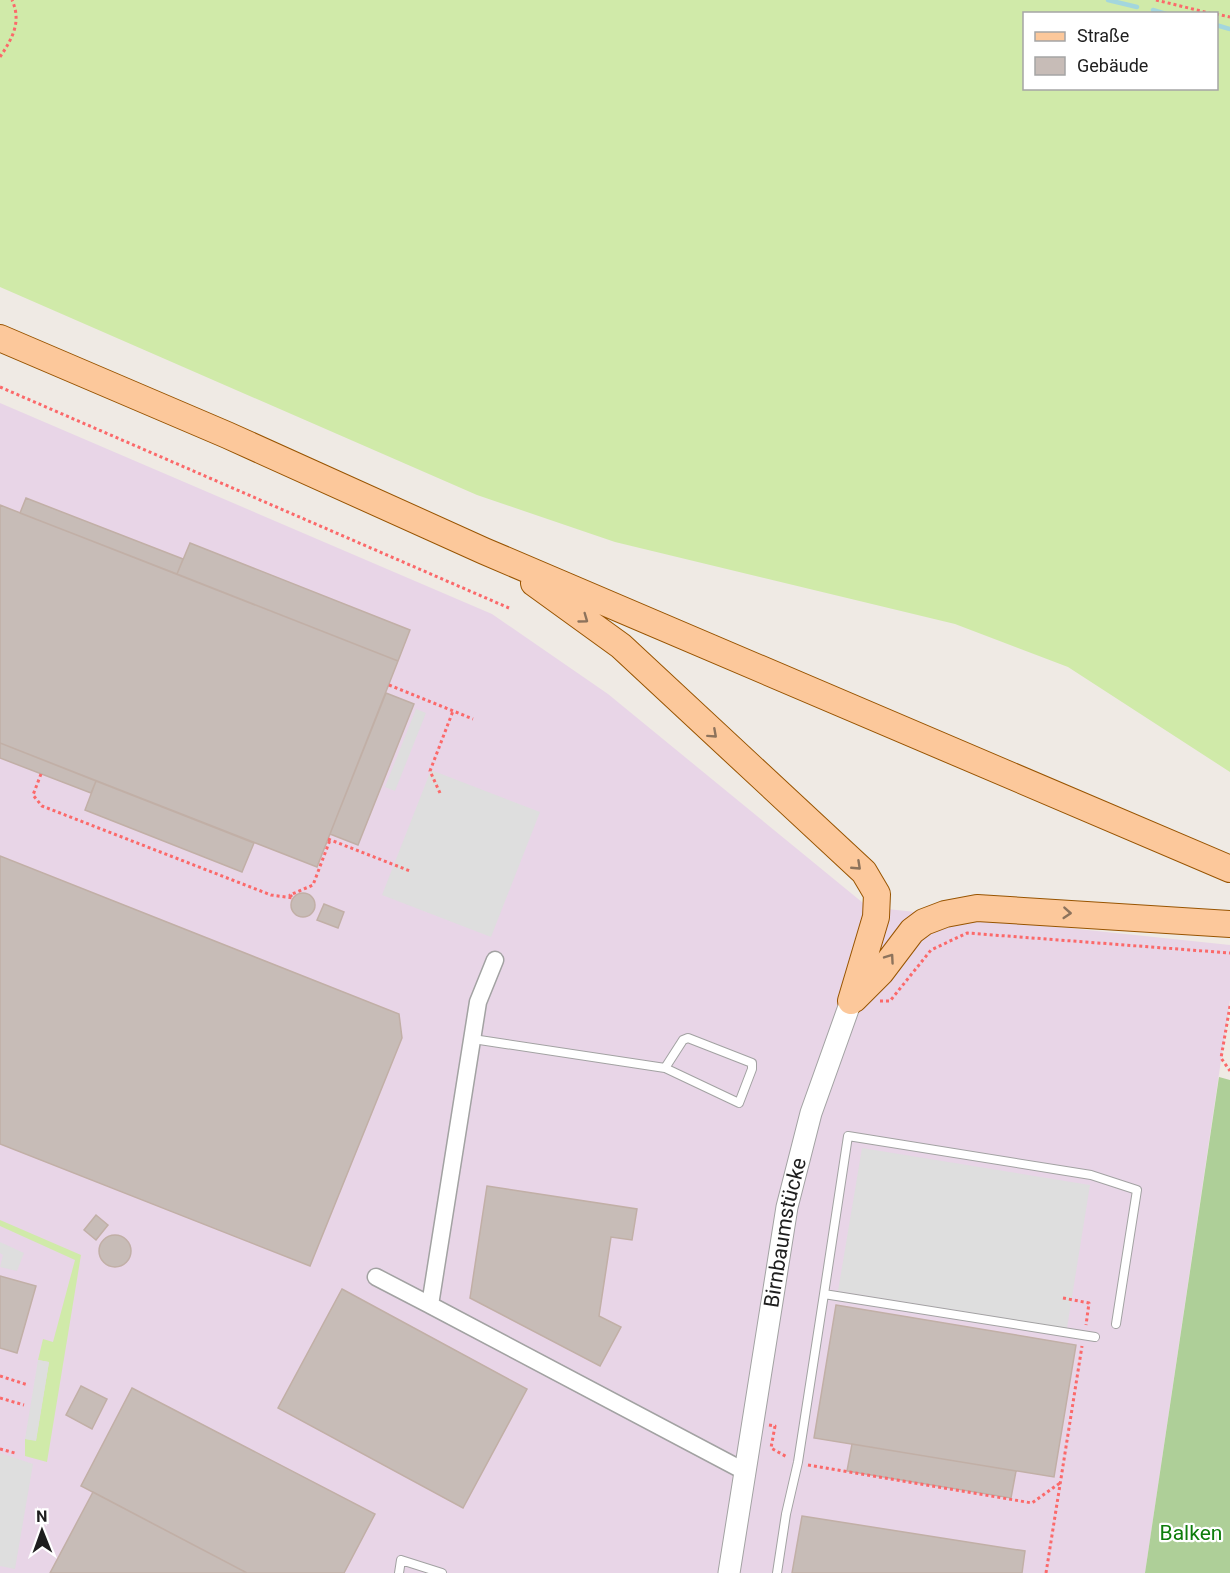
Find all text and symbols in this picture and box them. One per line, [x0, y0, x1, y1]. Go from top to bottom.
legend [1023, 12, 1218, 90]
text: Straße [1077, 25, 1129, 46]
text: Gebäude [1077, 55, 1148, 76]
one-way arrow [578, 612, 589, 623]
one-way arrow [707, 727, 717, 738]
one-way arrow [850, 858, 861, 869]
one-way arrow [1063, 907, 1072, 920]
one-way arrow [883, 953, 894, 964]
street label: Birnbaumstücke [759, 1155, 811, 1309]
north arrow [12, 1501, 72, 1561]
text: N [36, 1507, 48, 1526]
park label: Balken [1160, 1521, 1222, 1545]

